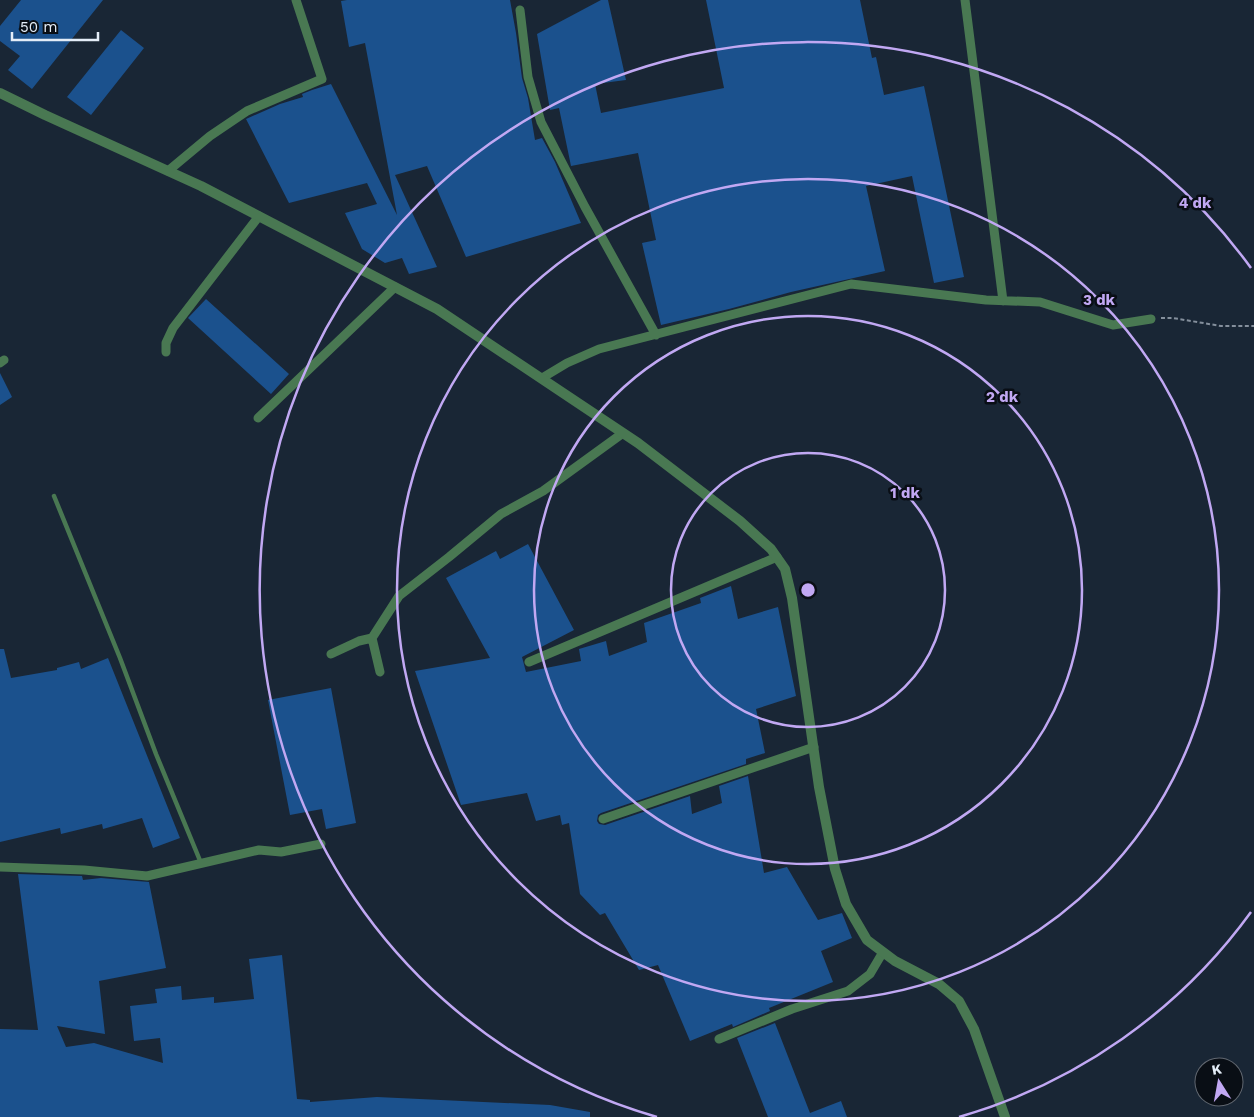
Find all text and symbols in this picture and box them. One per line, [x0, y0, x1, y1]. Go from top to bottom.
scale bar [12, 10, 99, 42]
text: 50 m [20, 18, 57, 36]
text: 4 dk [1179, 194, 1212, 212]
text: 3 dk [1083, 291, 1116, 309]
text: 2 dk [986, 388, 1019, 406]
text: 1 dk [890, 484, 920, 502]
centre of rings [799, 581, 817, 599]
north arrow [1194, 1057, 1244, 1107]
text: K [1210, 1060, 1223, 1078]

